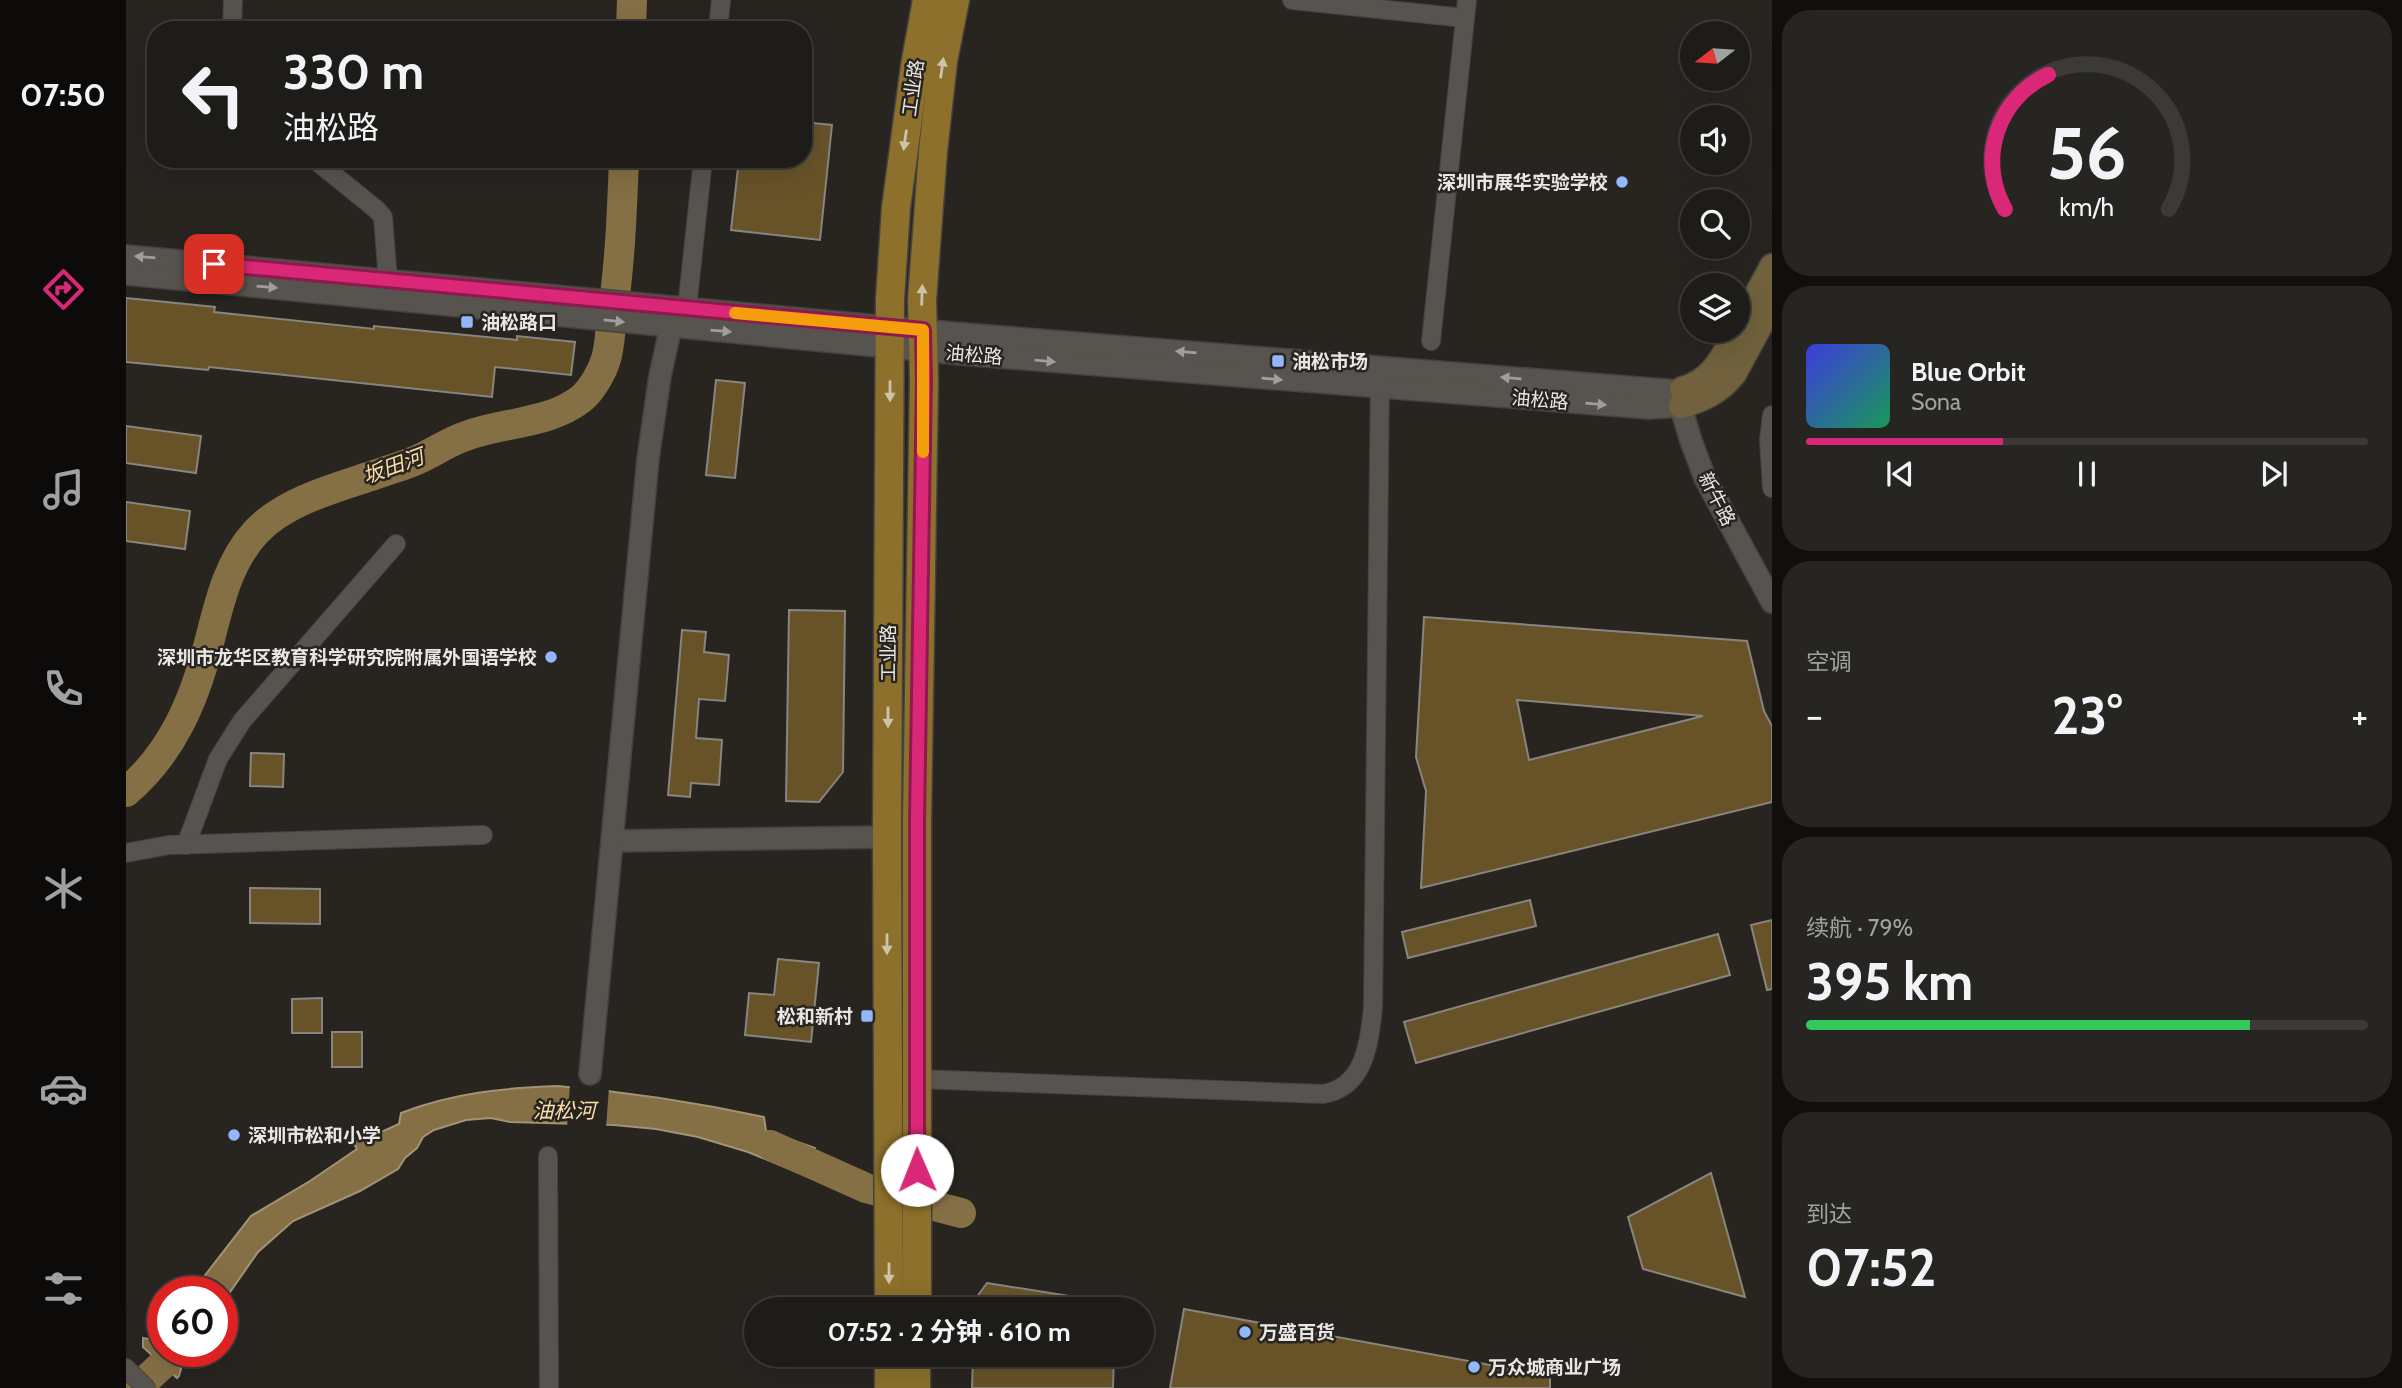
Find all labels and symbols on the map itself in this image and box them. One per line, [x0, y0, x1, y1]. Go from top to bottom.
north arrow [1680, 21, 1750, 91]
one-way arrow [937, 57, 948, 79]
street label: 工业路 [898, 58, 928, 118]
one-way arrow [899, 129, 910, 151]
place label: 深圳市展华实验学校 [1437, 171, 1608, 194]
marker: 深圳市展华实验学校 [1614, 174, 1630, 190]
pin [184, 234, 244, 294]
one-way arrow [134, 252, 156, 263]
one-way arrow [256, 282, 278, 293]
one-way arrow [917, 283, 928, 305]
place label: 油松路口 [481, 311, 557, 334]
marker: 油松路口 [459, 314, 475, 330]
one-way arrow [604, 316, 626, 327]
one-way arrow [710, 326, 732, 337]
street label: 油松路 [945, 341, 1003, 369]
one-way arrow [1175, 346, 1197, 357]
place label: 油松市场 [1292, 350, 1368, 373]
marker: 油松市场 [1270, 353, 1286, 369]
one-way arrow [1034, 355, 1056, 366]
one-way arrow [1499, 372, 1521, 383]
one-way arrow [1261, 374, 1283, 385]
one-way arrow [884, 380, 896, 402]
street label: 油松路 [1511, 386, 1569, 414]
one-way arrow [1585, 399, 1607, 410]
water label: 坂田河 [359, 442, 431, 489]
street label: 新牛路 [1694, 468, 1740, 530]
street label: 工业路 [877, 624, 900, 682]
place label: 深圳市龙华区教育科学研究院附属外国语学校 [157, 646, 537, 669]
marker: 深圳市龙华区教育科学研究院附属外国语学校 [543, 649, 559, 665]
one-way arrow [882, 706, 894, 728]
one-way arrow [882, 933, 893, 955]
place label: 松和新村 [777, 1005, 853, 1028]
marker: 松和新村 [859, 1008, 875, 1024]
water label: 油松河 [533, 1098, 599, 1123]
place label: 深圳市松和小学 [248, 1124, 381, 1147]
marker: 深圳市松和小学 [226, 1127, 242, 1143]
position arrow [880, 1133, 954, 1207]
one-way arrow [883, 1262, 895, 1284]
speed limit sign: 60 [147, 1276, 238, 1367]
place label: 万盛百货 [1259, 1321, 1335, 1344]
marker: 万盛百货 [1237, 1324, 1253, 1340]
place label: 万众城商业广场 [1488, 1356, 1621, 1379]
marker: 万众城商业广场 [1466, 1359, 1482, 1375]

